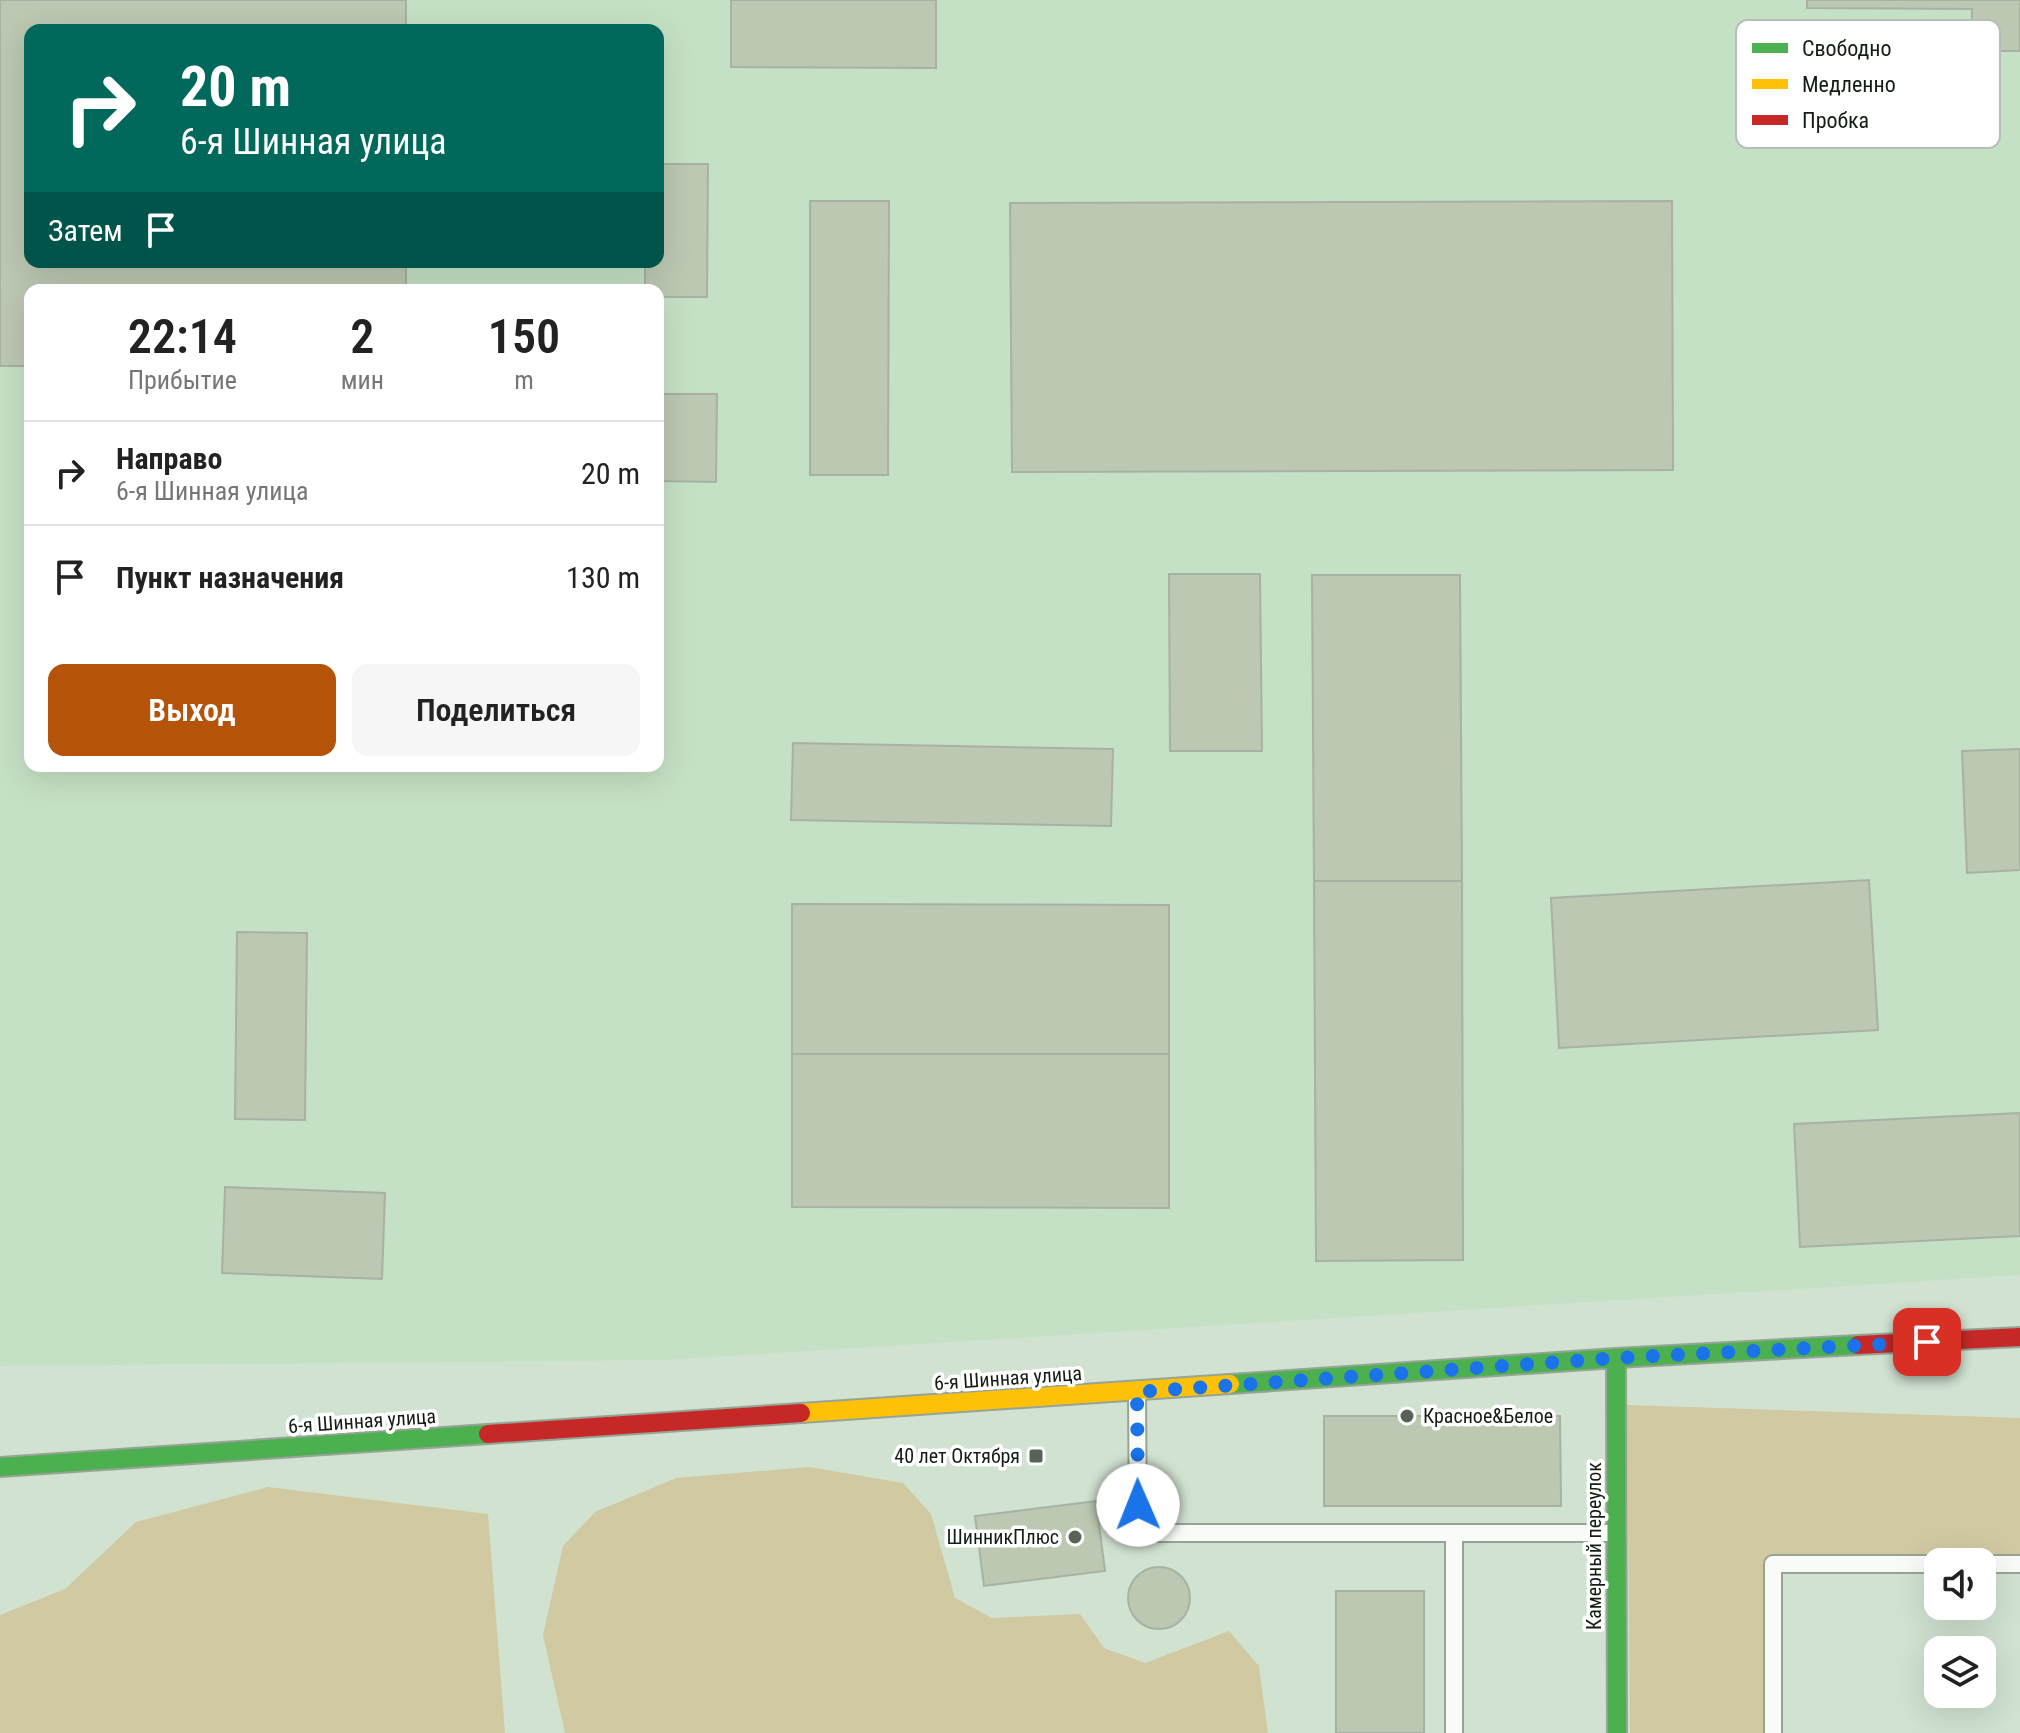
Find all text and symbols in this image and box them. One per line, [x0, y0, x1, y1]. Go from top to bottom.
legend [1736, 20, 2000, 148]
text: Свободно [1802, 36, 1892, 61]
text: 20 m [180, 54, 291, 120]
icon: right [48, 56, 152, 160]
text: Медленно [1802, 72, 1896, 97]
text: Пробка [1802, 108, 1869, 133]
text: 6-я Шинная улица [180, 121, 447, 163]
icon: arrive [139, 208, 183, 252]
text: Затем [48, 213, 123, 248]
text: 22:14 [128, 308, 237, 365]
text: 2 [350, 308, 374, 365]
text: 150 [488, 308, 560, 365]
text: Прибытие [128, 365, 237, 395]
text: мин [341, 365, 384, 395]
text: m [514, 365, 534, 395]
text: Направо [116, 441, 222, 476]
icon: right [48, 451, 92, 495]
text: 20 m [581, 456, 640, 491]
text: 6-я Шинная улица [116, 476, 309, 506]
icon: arrive [48, 555, 92, 599]
text: Пункт назначения [116, 560, 344, 595]
text: 130 m [566, 560, 640, 595]
button: Выход [48, 664, 336, 756]
button: Поделиться [352, 664, 640, 756]
pin [1893, 1308, 1961, 1376]
icon: arrive [1905, 1320, 1949, 1364]
street label: 6-я Шинная улица [933, 1361, 1083, 1395]
street label: 6-я Шинная улица [287, 1404, 437, 1438]
place label: Красное&Белое [1423, 1404, 1553, 1428]
marker: Красное&Белое [1398, 1407, 1416, 1425]
place label: 40 лет Октября [894, 1444, 1020, 1468]
marker: 40 лет Октября [1027, 1447, 1045, 1465]
street label: Камерный переулок [1582, 1462, 1606, 1630]
position arrow [1096, 1463, 1180, 1547]
place label: ШинникПлюс [946, 1525, 1059, 1549]
marker: ШинникПлюс [1066, 1528, 1084, 1546]
map controls [1924, 1548, 1996, 1708]
button: sound [1924, 1548, 1996, 1620]
button: layers [1924, 1636, 1996, 1708]

